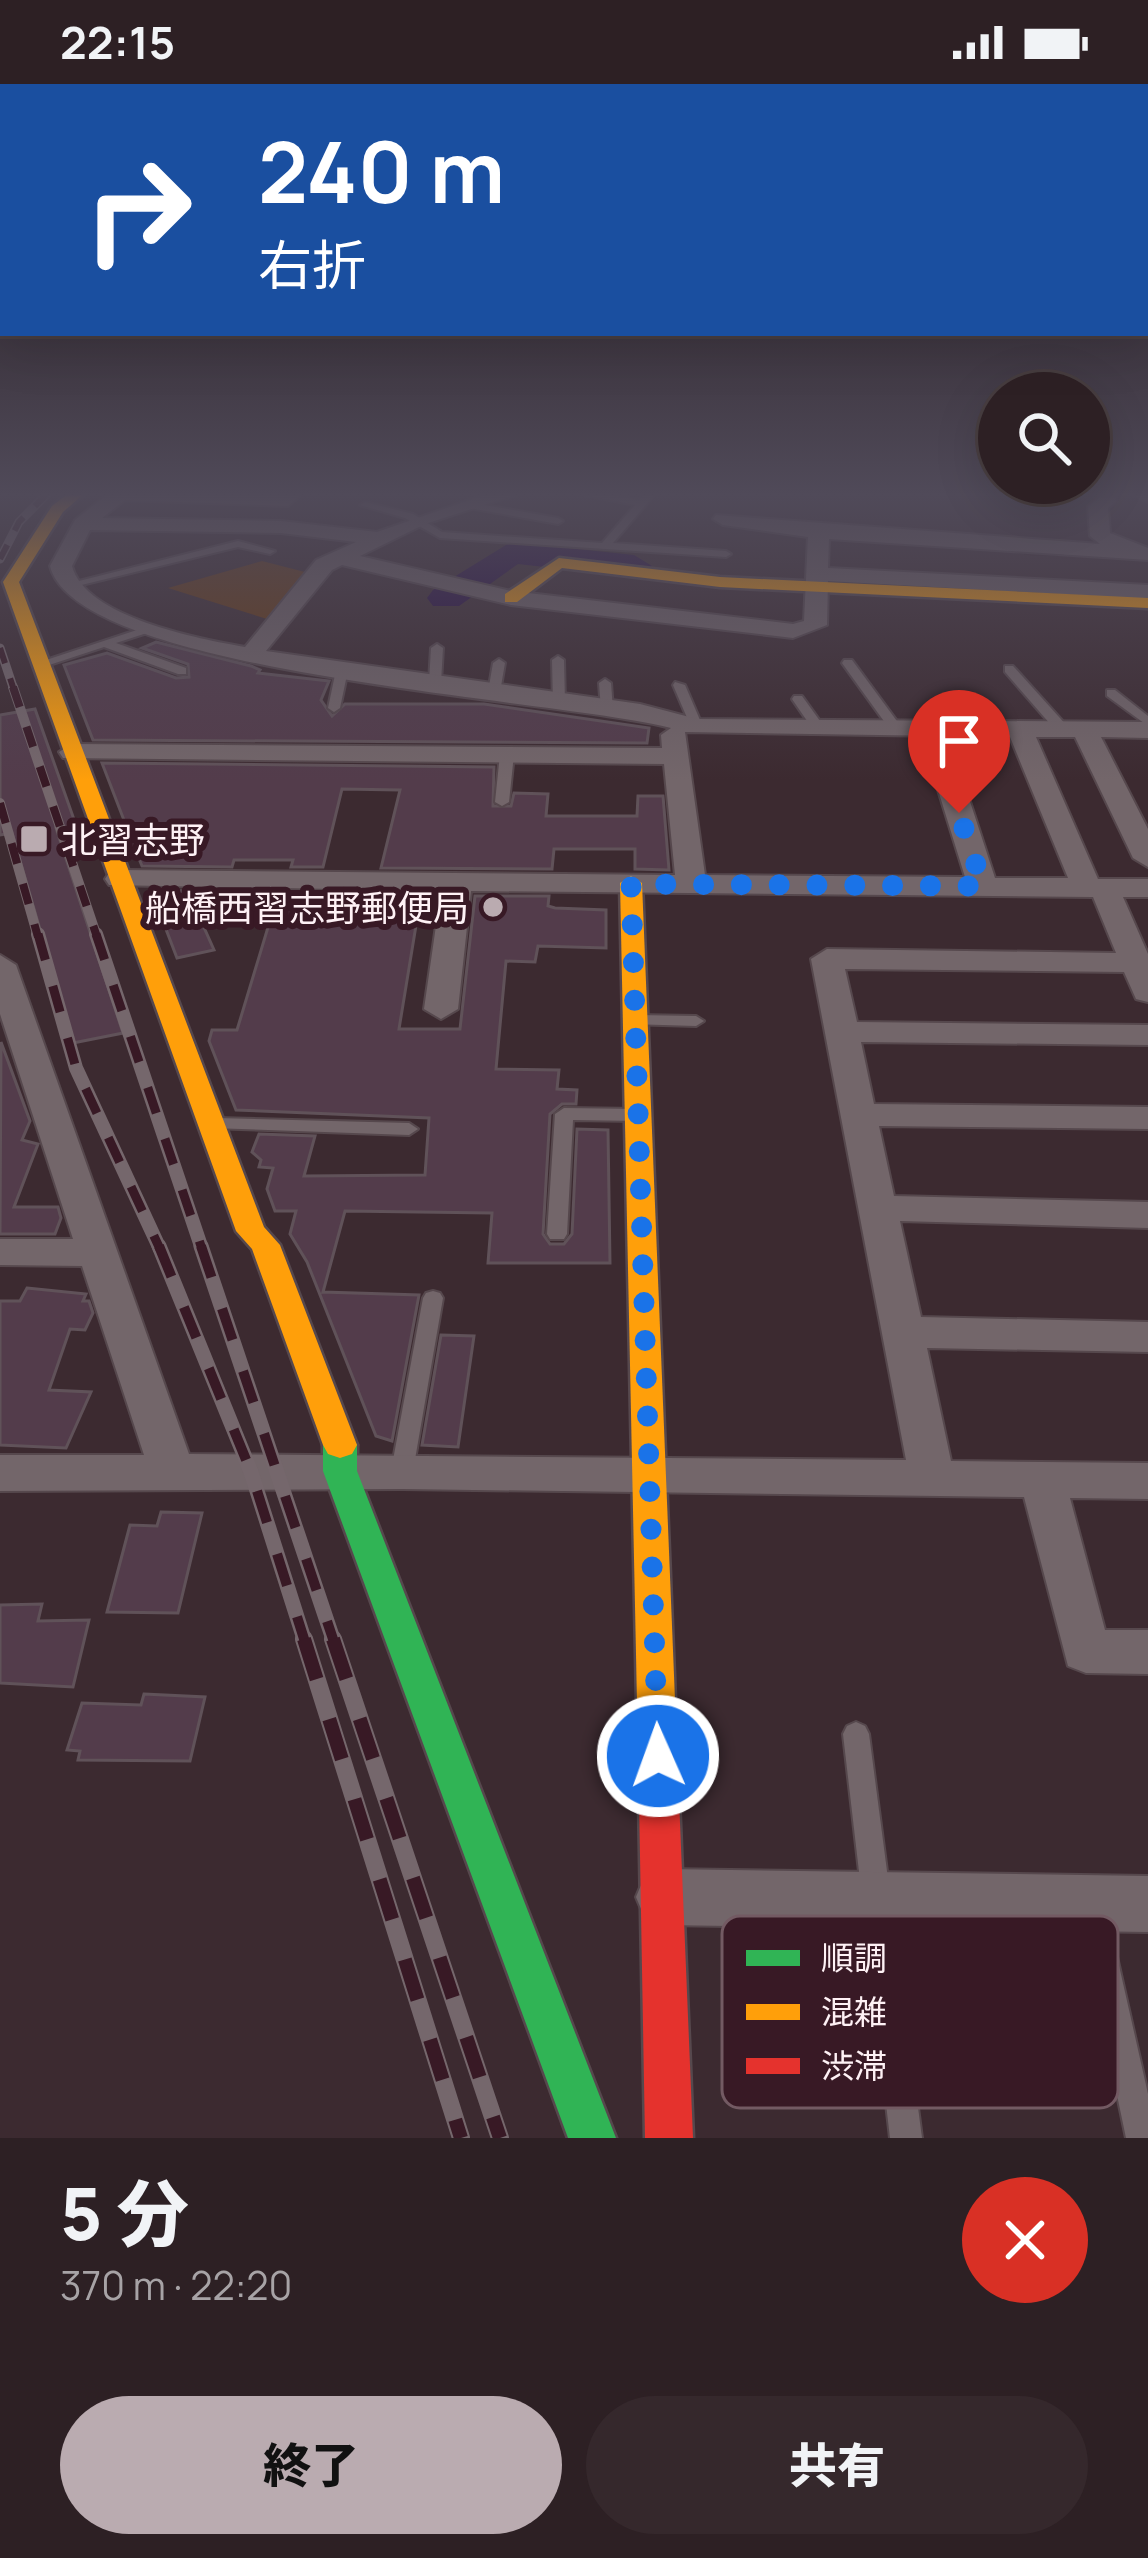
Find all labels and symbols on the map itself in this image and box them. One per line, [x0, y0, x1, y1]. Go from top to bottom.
pin [908, 690, 1010, 813]
place label: 北習志野 [61, 815, 205, 864]
marker: 北習志野 [18, 823, 50, 855]
place label: 船橋西習志野郵便局 [145, 883, 469, 932]
marker: 船橋西習志野郵便局 [480, 894, 506, 920]
position arrow [595, 1693, 721, 1819]
legend [722, 1916, 1118, 2108]
text: 順調 [821, 1935, 887, 1980]
text: 混雑 [821, 1989, 887, 2034]
text: 渋滞 [821, 2043, 887, 2088]

